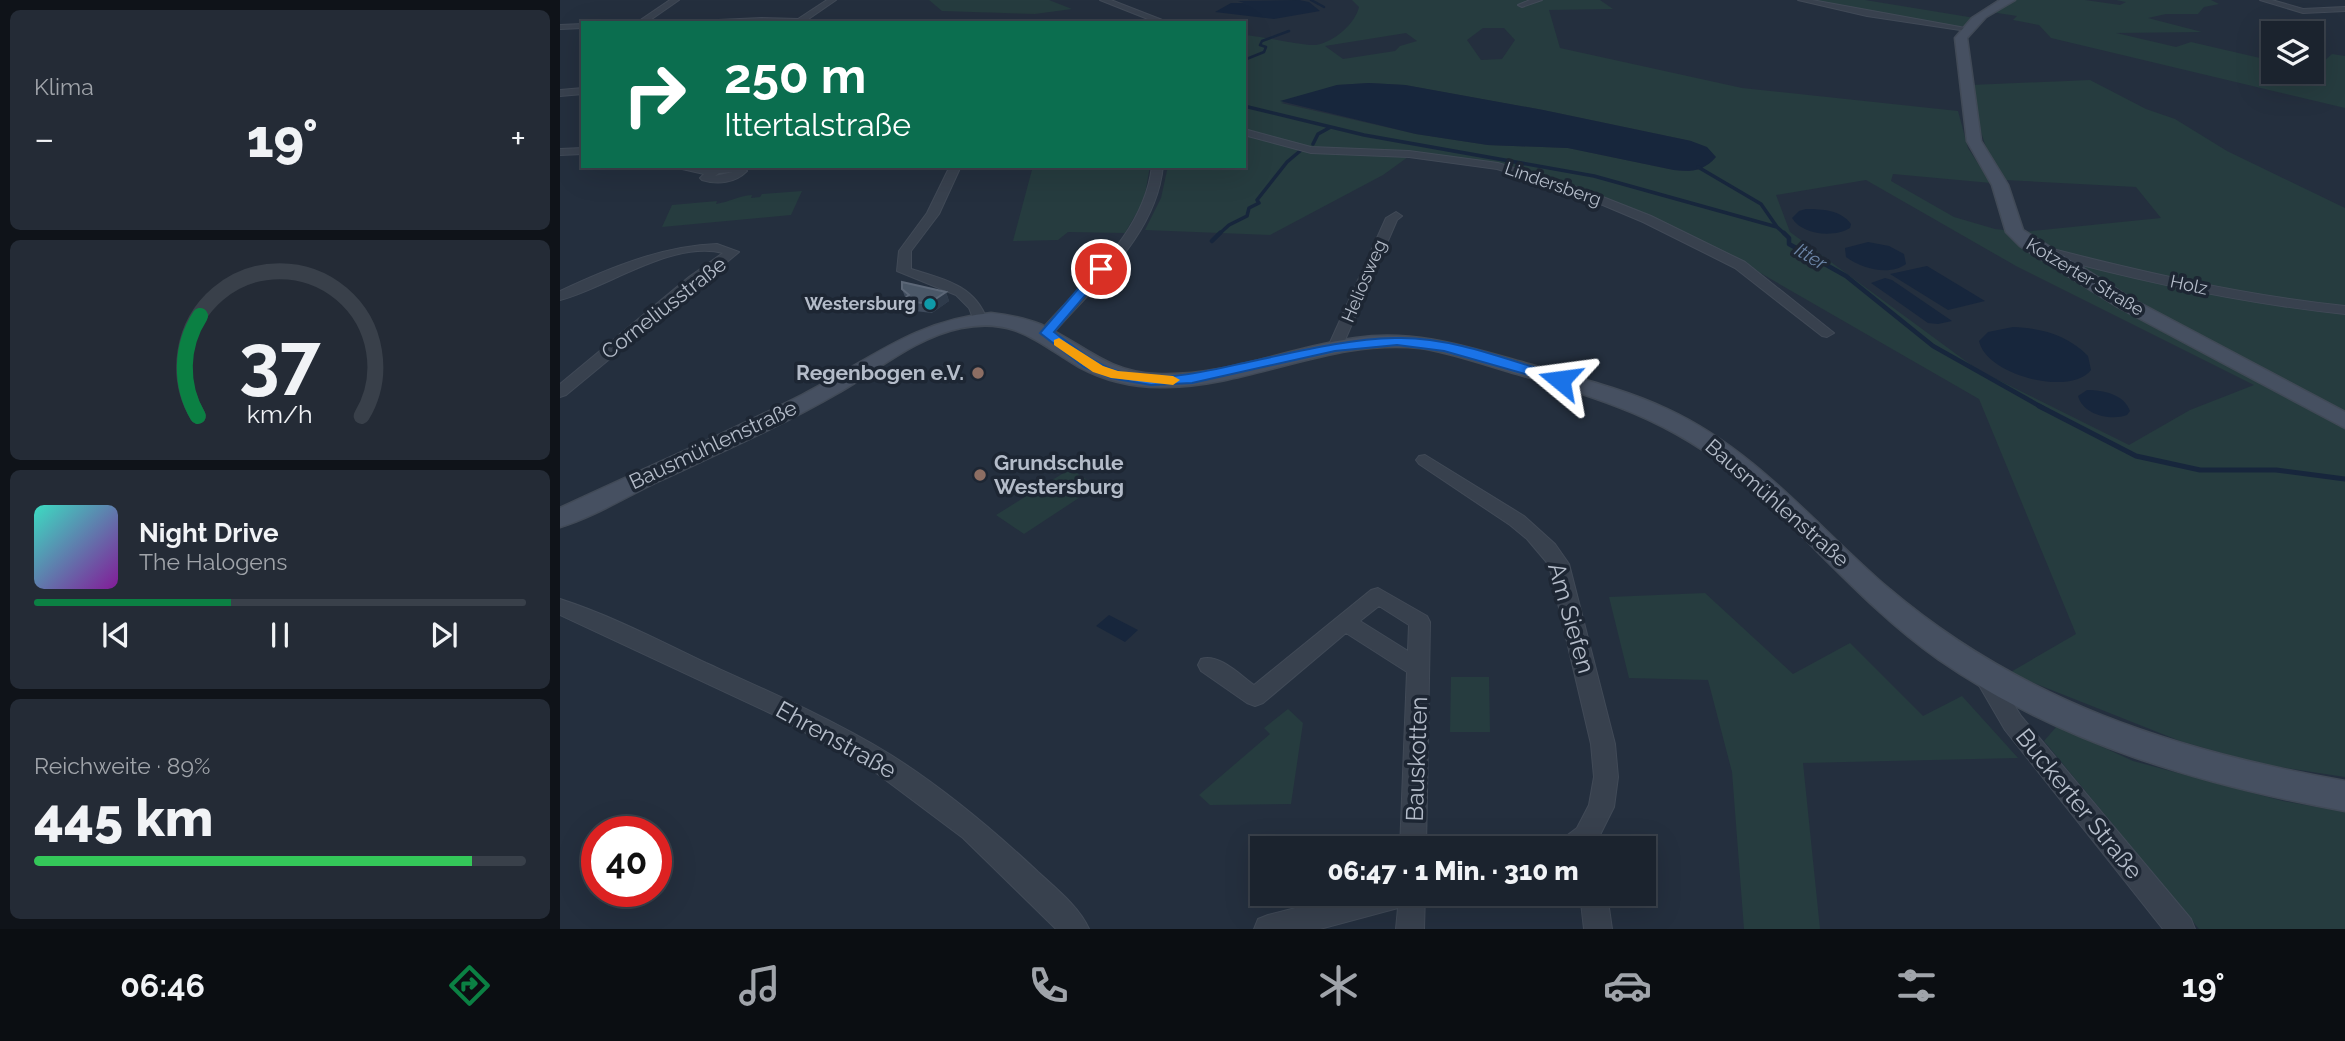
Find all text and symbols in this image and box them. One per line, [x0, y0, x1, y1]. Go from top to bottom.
map controls [2261, 21, 2324, 84]
button: layers [2261, 21, 2324, 84]
text: 250 m [724, 47, 866, 104]
icon: right [609, 49, 700, 140]
text: Klima [34, 73, 94, 100]
text: Ittertalstraße [724, 106, 911, 143]
text: 19° [247, 108, 318, 169]
text: − [34, 116, 54, 161]
text: + [510, 116, 526, 161]
street label: Lindersberg [1502, 157, 1604, 210]
street label: Kotzerter Straße [2023, 233, 2148, 320]
street label: Heliosweg [1337, 236, 1390, 325]
water label: Itter [1791, 238, 1832, 275]
pin [1071, 239, 1131, 299]
icon: arrive [1082, 250, 1120, 288]
street label: Corneliusstraße [596, 251, 731, 364]
street label: Holz [2169, 270, 2210, 299]
place label: Westersburg [804, 293, 916, 314]
marker: Westersburg [922, 296, 938, 312]
text: 37 [239, 318, 321, 403]
position arrow [1523, 343, 1597, 417]
place label: Regenbogen e.V. [796, 360, 964, 385]
marker: Regenbogen e.V. [970, 365, 986, 381]
street label: Bausmühlenstraße [625, 395, 801, 494]
text: km/h [247, 398, 313, 428]
street label: Bausmühlenstraße [1700, 433, 1854, 572]
place label: Grundschule Westersburg [994, 450, 1124, 499]
marker: Grundschule Westersburg [972, 467, 988, 483]
text: Night Drive [139, 518, 278, 548]
text: The Halogens [139, 548, 287, 575]
street label: Am Siefen [1542, 559, 1601, 677]
icon: previous [97, 616, 135, 654]
icon: pause [261, 616, 299, 654]
icon: next [425, 616, 463, 654]
street label: Ehrenstraße [771, 695, 901, 785]
street label: Bauskotten [1400, 696, 1433, 822]
street label: Buckerter Straße [2010, 723, 2149, 885]
text: Reichweite · 89% [34, 752, 210, 779]
text: 445 km [34, 787, 213, 848]
speed limit sign: 40 [581, 816, 672, 907]
text: 06:47 · 1 Min. · 310 m [1327, 856, 1579, 886]
icon: directions [445, 961, 494, 1010]
icon: music [735, 961, 784, 1010]
icon: phone [1024, 961, 1073, 1010]
icon: climate [1314, 961, 1363, 1010]
icon: car [1603, 961, 1652, 1010]
icon: filters [1892, 961, 1941, 1010]
text: 06:46 [120, 967, 205, 1004]
text: 19° [2182, 967, 2225, 1004]

